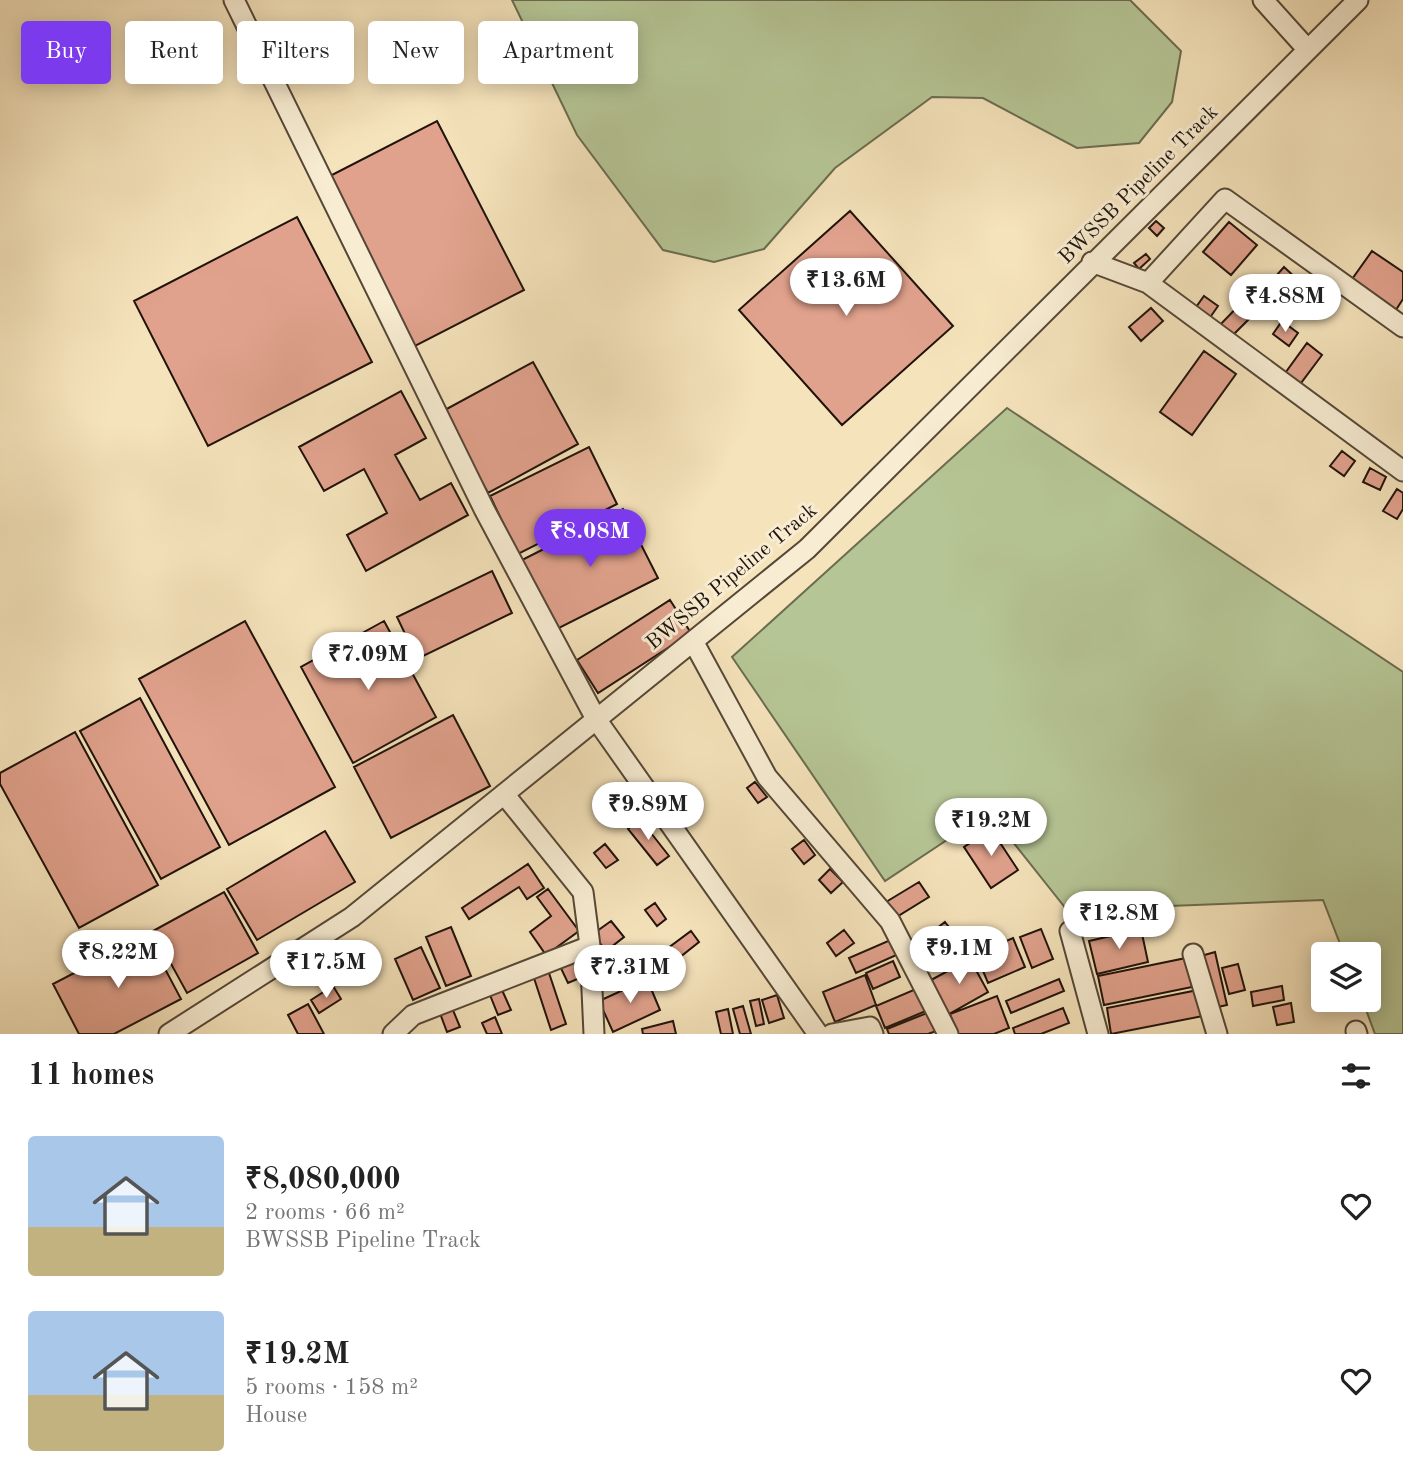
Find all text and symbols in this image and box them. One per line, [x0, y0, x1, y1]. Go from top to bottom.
chip: Buy [21, 21, 111, 84]
chip: Rent [125, 21, 223, 84]
chip: Filters [237, 21, 354, 84]
chip: New [368, 21, 464, 84]
chip: Apartment [478, 21, 638, 84]
street label: BWSSB Pipeline Track [1055, 101, 1223, 269]
pin: ₹13.6M [789, 258, 903, 318]
text: ₹13.6M [806, 269, 886, 292]
pin: ₹4.88M [1228, 274, 1342, 334]
text: ₹4.88M [1245, 285, 1325, 308]
street label: BWSSB Pipeline Track [643, 500, 821, 654]
pin: ₹8.08M [533, 510, 647, 569]
text: ₹8.08M [550, 520, 630, 543]
pin: ₹7.09M [311, 632, 425, 692]
text: ₹7.09M [328, 643, 408, 666]
pin: ₹9.89M [591, 782, 705, 842]
text: ₹9.89M [608, 793, 688, 816]
pin: ₹19.2M [934, 798, 1048, 858]
text: ₹19.2M [951, 809, 1031, 832]
pin: ₹12.8M [1062, 892, 1176, 951]
text: ₹12.8M [1079, 902, 1159, 925]
pin: ₹9.1M [910, 926, 1008, 986]
pin: ₹8.22M [61, 930, 175, 990]
text: ₹9.1M [926, 937, 992, 960]
pin: ₹17.5M [269, 940, 383, 1000]
text: ₹8.22M [78, 941, 158, 964]
map controls [1311, 942, 1381, 1012]
button: layers [1311, 942, 1381, 1012]
pin: ₹7.31M [573, 946, 687, 1005]
text: ₹17.5M [286, 951, 366, 974]
text: ₹7.31M [590, 956, 670, 979]
icon: filters [1337, 1057, 1375, 1095]
text: 11 homes [28, 1061, 154, 1091]
icon: home [84, 1164, 168, 1248]
text: ₹8,080,000 [245, 1165, 401, 1195]
icon: heart [1337, 1187, 1375, 1225]
text: 2 rooms · 66 m² [245, 1201, 405, 1224]
text: BWSSB Pipeline Track [245, 1229, 481, 1252]
icon: home [84, 1339, 168, 1423]
text: ₹19.2M [245, 1340, 349, 1370]
icon: heart [1337, 1362, 1375, 1400]
text: 5 rooms · 158 m² [245, 1376, 418, 1399]
text: House [245, 1404, 307, 1427]

